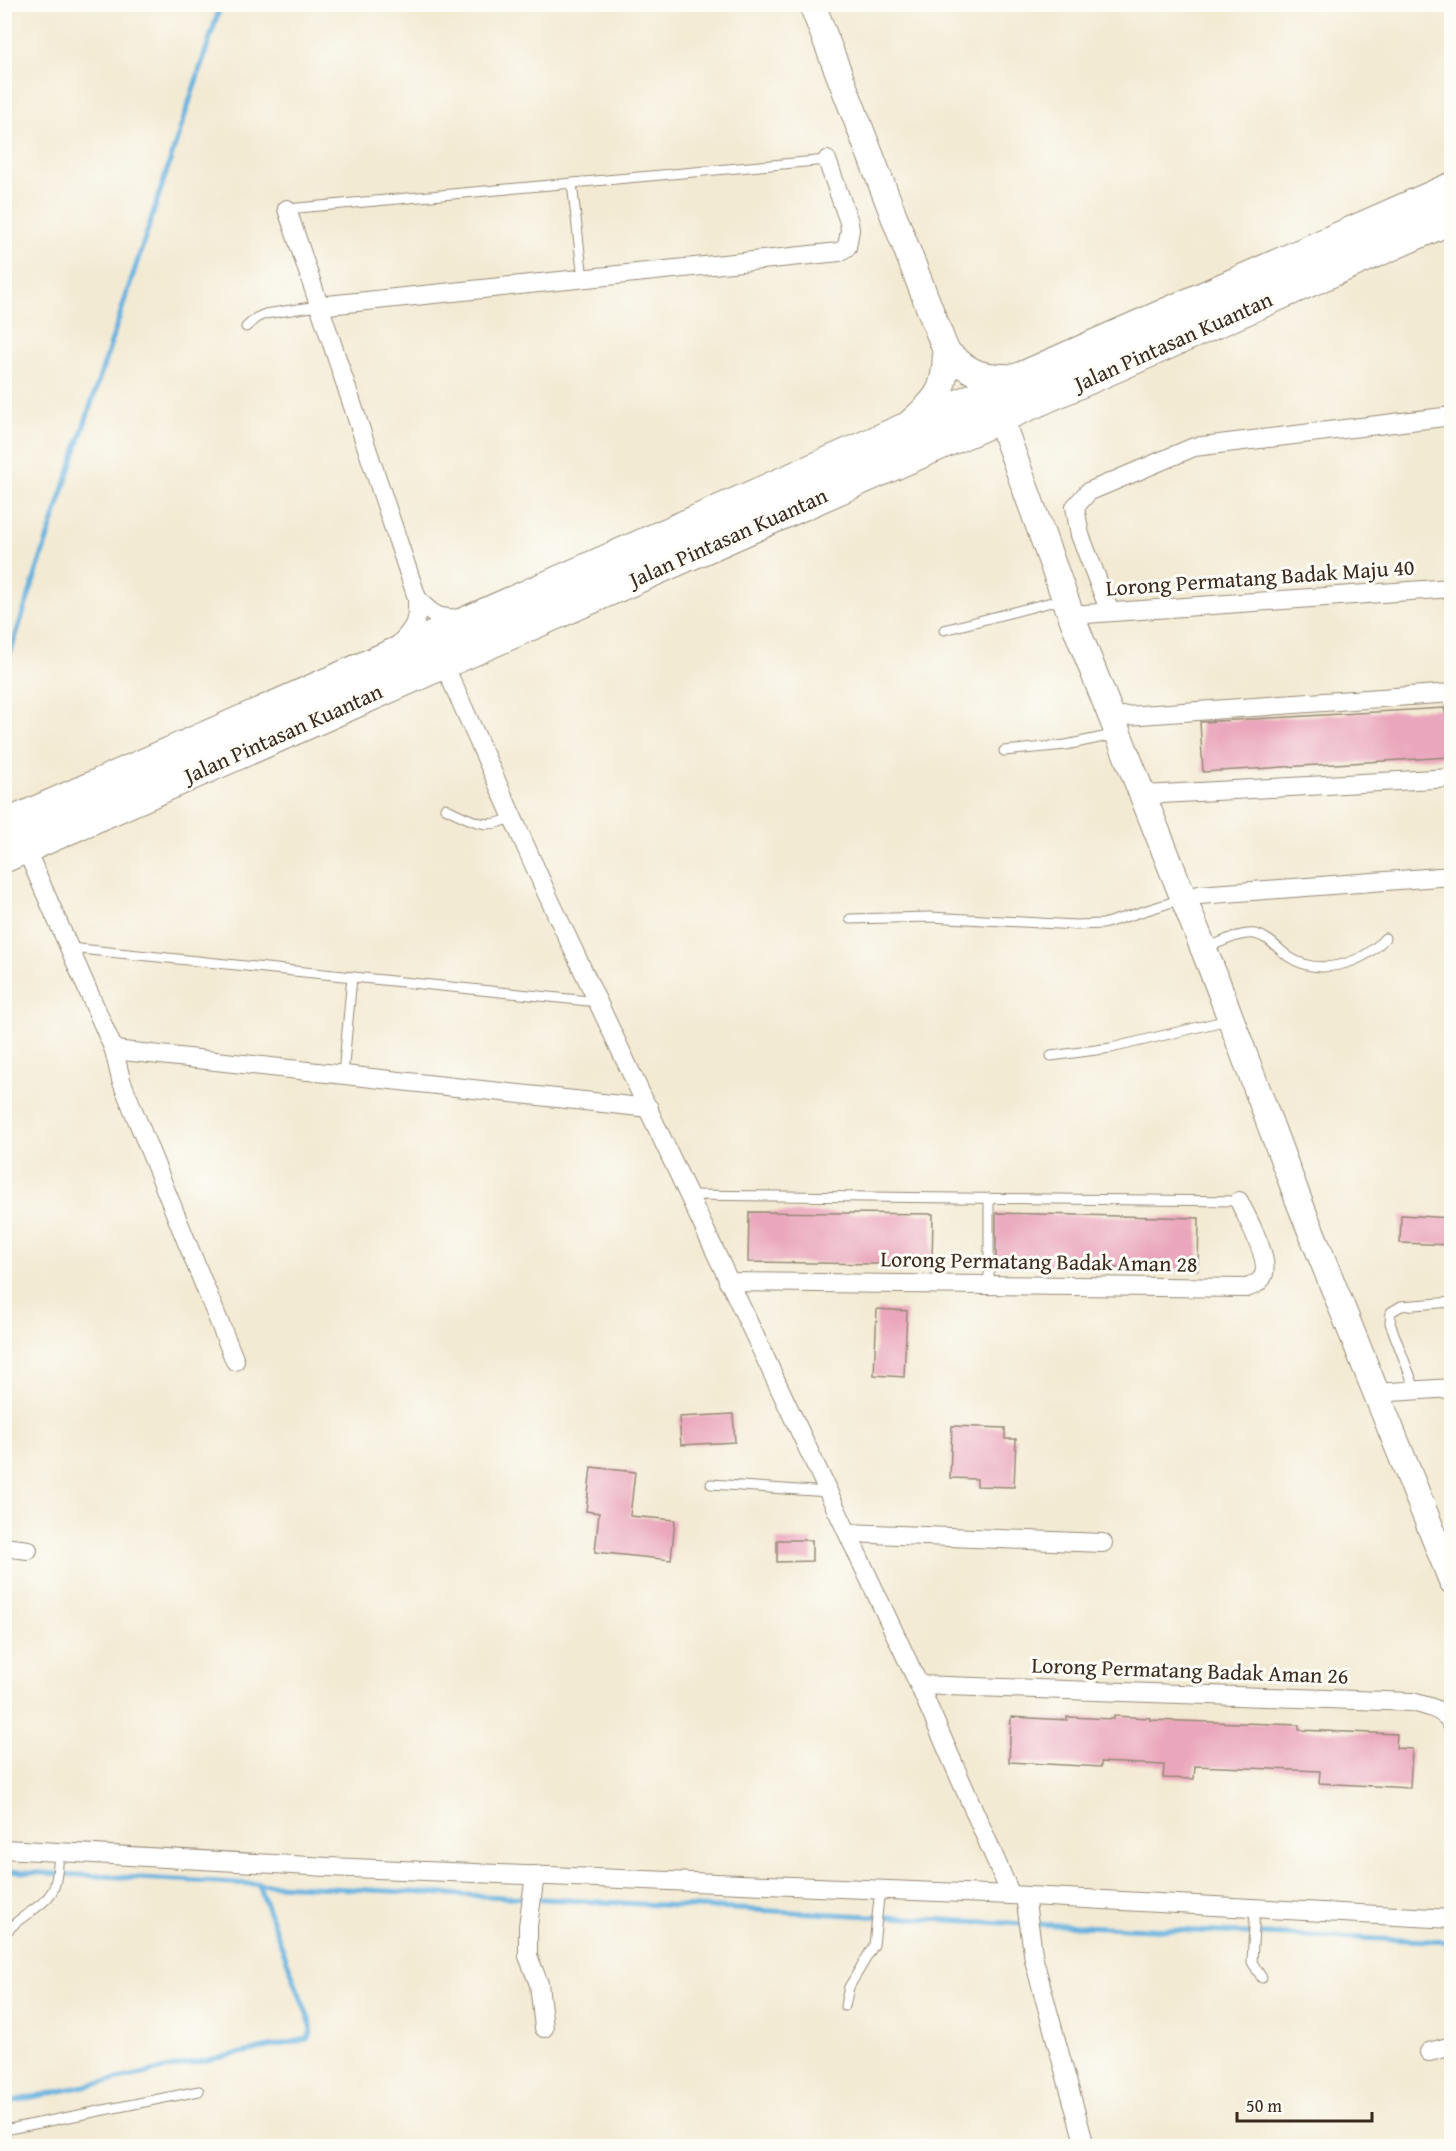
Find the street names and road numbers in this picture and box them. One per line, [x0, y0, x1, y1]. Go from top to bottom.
street label: Jalan Pintasan Kuantan [1066, 283, 1278, 400]
street label: Jalan Pintasan Kuantan [621, 479, 833, 596]
street label: Lorong Permatang Badak Maju 40 [1105, 550, 1415, 604]
street label: Jalan Pintasan Kuantan [176, 675, 388, 792]
street label: Lorong Permatang Badak Aman 28 [880, 1242, 1198, 1280]
street label: Lorong Permatang Badak Aman 26 [1031, 1648, 1349, 1692]

